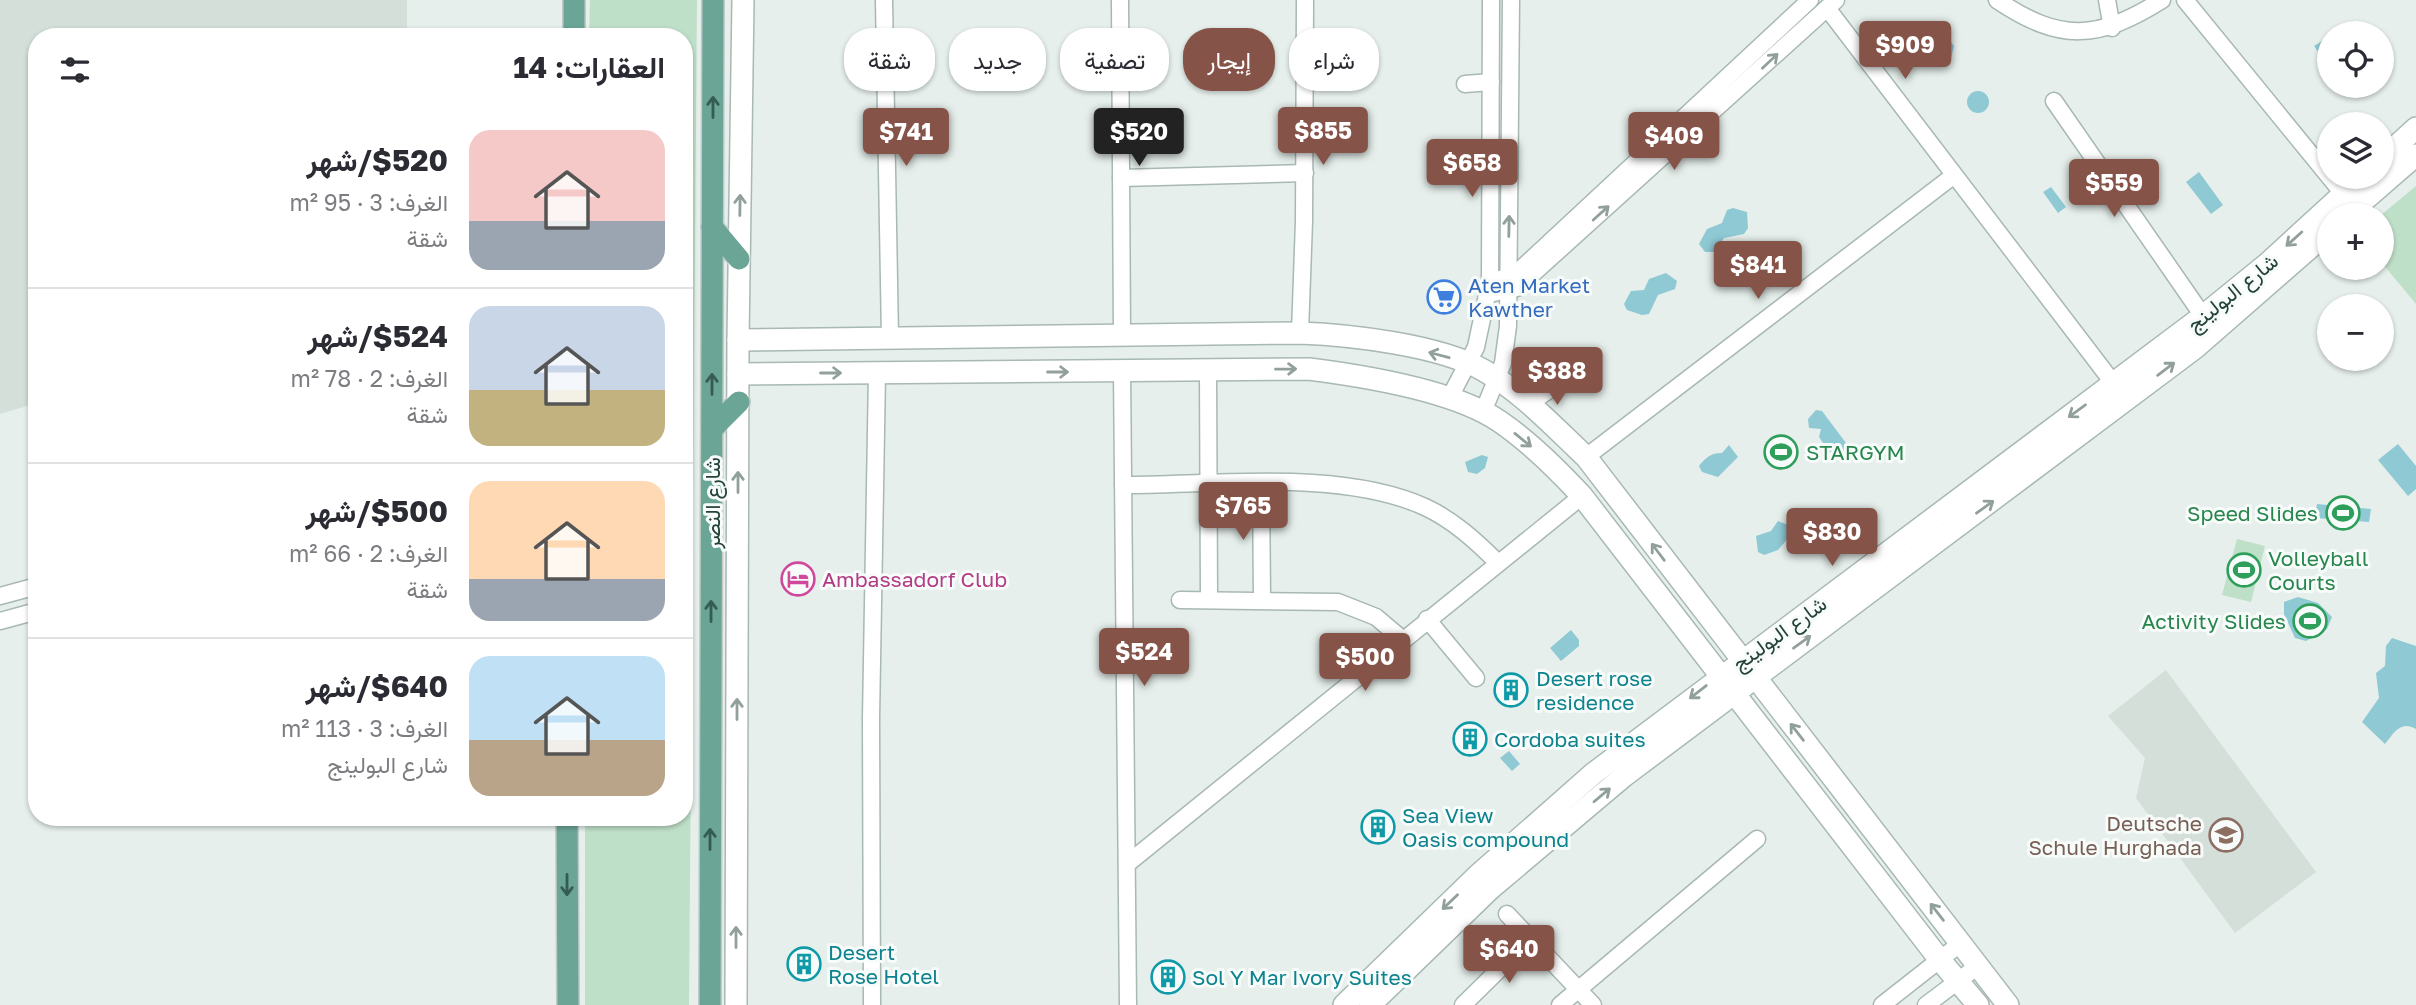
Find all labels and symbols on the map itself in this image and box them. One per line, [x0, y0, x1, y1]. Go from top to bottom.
pin: $909 [1864, 22, 1946, 81]
one-way arrow [1761, 52, 1778, 69]
one-way arrow [706, 96, 720, 119]
pin: $741 [865, 108, 947, 168]
pin: $520 [1098, 108, 1180, 168]
pin: $855 [1282, 108, 1364, 167]
pin: $409 [1633, 113, 1715, 172]
pin: $658 [1431, 140, 1513, 199]
pin: $559 [2073, 160, 2155, 219]
one-way arrow [733, 194, 746, 217]
one-way arrow [1592, 205, 1610, 221]
one-way arrow [1502, 215, 1516, 238]
one-way arrow [2286, 231, 2303, 248]
pin: $841 [1717, 242, 1799, 301]
street label: شارع البولينج [2181, 247, 2284, 338]
place label: Aten Market Kawther [1468, 272, 1590, 322]
supermarket icon: Aten Market Kawther [1425, 278, 1463, 316]
one-way arrow [1428, 348, 1451, 361]
pin: $388 [1516, 348, 1598, 407]
one-way arrow [2156, 362, 2175, 377]
one-way arrow [1274, 363, 1297, 376]
one-way arrow [1047, 365, 1070, 379]
one-way arrow [819, 366, 842, 380]
one-way arrow [705, 373, 719, 396]
one-way arrow [2068, 403, 2087, 418]
one-way arrow [1513, 432, 1531, 447]
sports icon: STARGYM [1762, 433, 1800, 471]
place label: STARGYM [1806, 439, 1905, 465]
street label: شارع النصر [699, 457, 727, 550]
one-way arrow [732, 471, 745, 494]
pin: $765 [1202, 482, 1284, 542]
sports icon: Speed Slides [2324, 494, 2362, 532]
one-way arrow [1975, 500, 1994, 514]
place label: Speed Slides [2187, 500, 2318, 526]
pin: $830 [1791, 508, 1873, 568]
one-way arrow [1651, 543, 1666, 562]
place label: Volleyball Courts [2268, 545, 2368, 595]
sports icon: Volleyball Courts [2225, 551, 2263, 589]
hotel icon: Ambassadorf Club [779, 560, 817, 598]
place label: Ambassadorf Club [822, 566, 1007, 592]
street label: شارع البولينج [1727, 590, 1832, 678]
one-way arrow [704, 600, 718, 623]
sports icon: Activity Slides [2291, 602, 2329, 640]
place label: Activity Slides [2141, 608, 2286, 634]
pin: $524 [1103, 628, 1185, 688]
pin: $500 [1324, 634, 1406, 693]
one-way arrow [1792, 635, 1811, 649]
place label: Desert rose residence [1536, 665, 1652, 715]
building icon: Desert rose residence [1492, 671, 1530, 709]
one-way arrow [1689, 685, 1708, 700]
one-way arrow [730, 698, 744, 721]
building icon: Cordoba suites [1451, 720, 1489, 758]
one-way arrow [1789, 724, 1804, 742]
place label: Cordoba suites [1494, 726, 1646, 752]
one-way arrow [1592, 787, 1610, 803]
place label: Sea View Oasis compound [1402, 802, 1569, 852]
building icon: Sea View Oasis compound [1359, 808, 1397, 846]
place label: Deutsche Schule Hurghada [2028, 810, 2202, 860]
school or university icon: Deutsche Schule Hurghada [2207, 816, 2245, 854]
one-way arrow [703, 828, 717, 851]
one-way arrow [560, 874, 574, 897]
one-way arrow [1441, 894, 1458, 911]
one-way arrow [1929, 903, 1944, 921]
one-way arrow [729, 926, 742, 949]
pin: $640 [1468, 926, 1550, 985]
place label: Desert Rose Hotel [828, 939, 939, 989]
building icon: Desert Rose Hotel [785, 945, 823, 983]
building icon: Sol Y Mar Ivory Suites [1149, 958, 1187, 996]
place label: Sol Y Mar Ivory Suites [1192, 964, 1412, 990]

